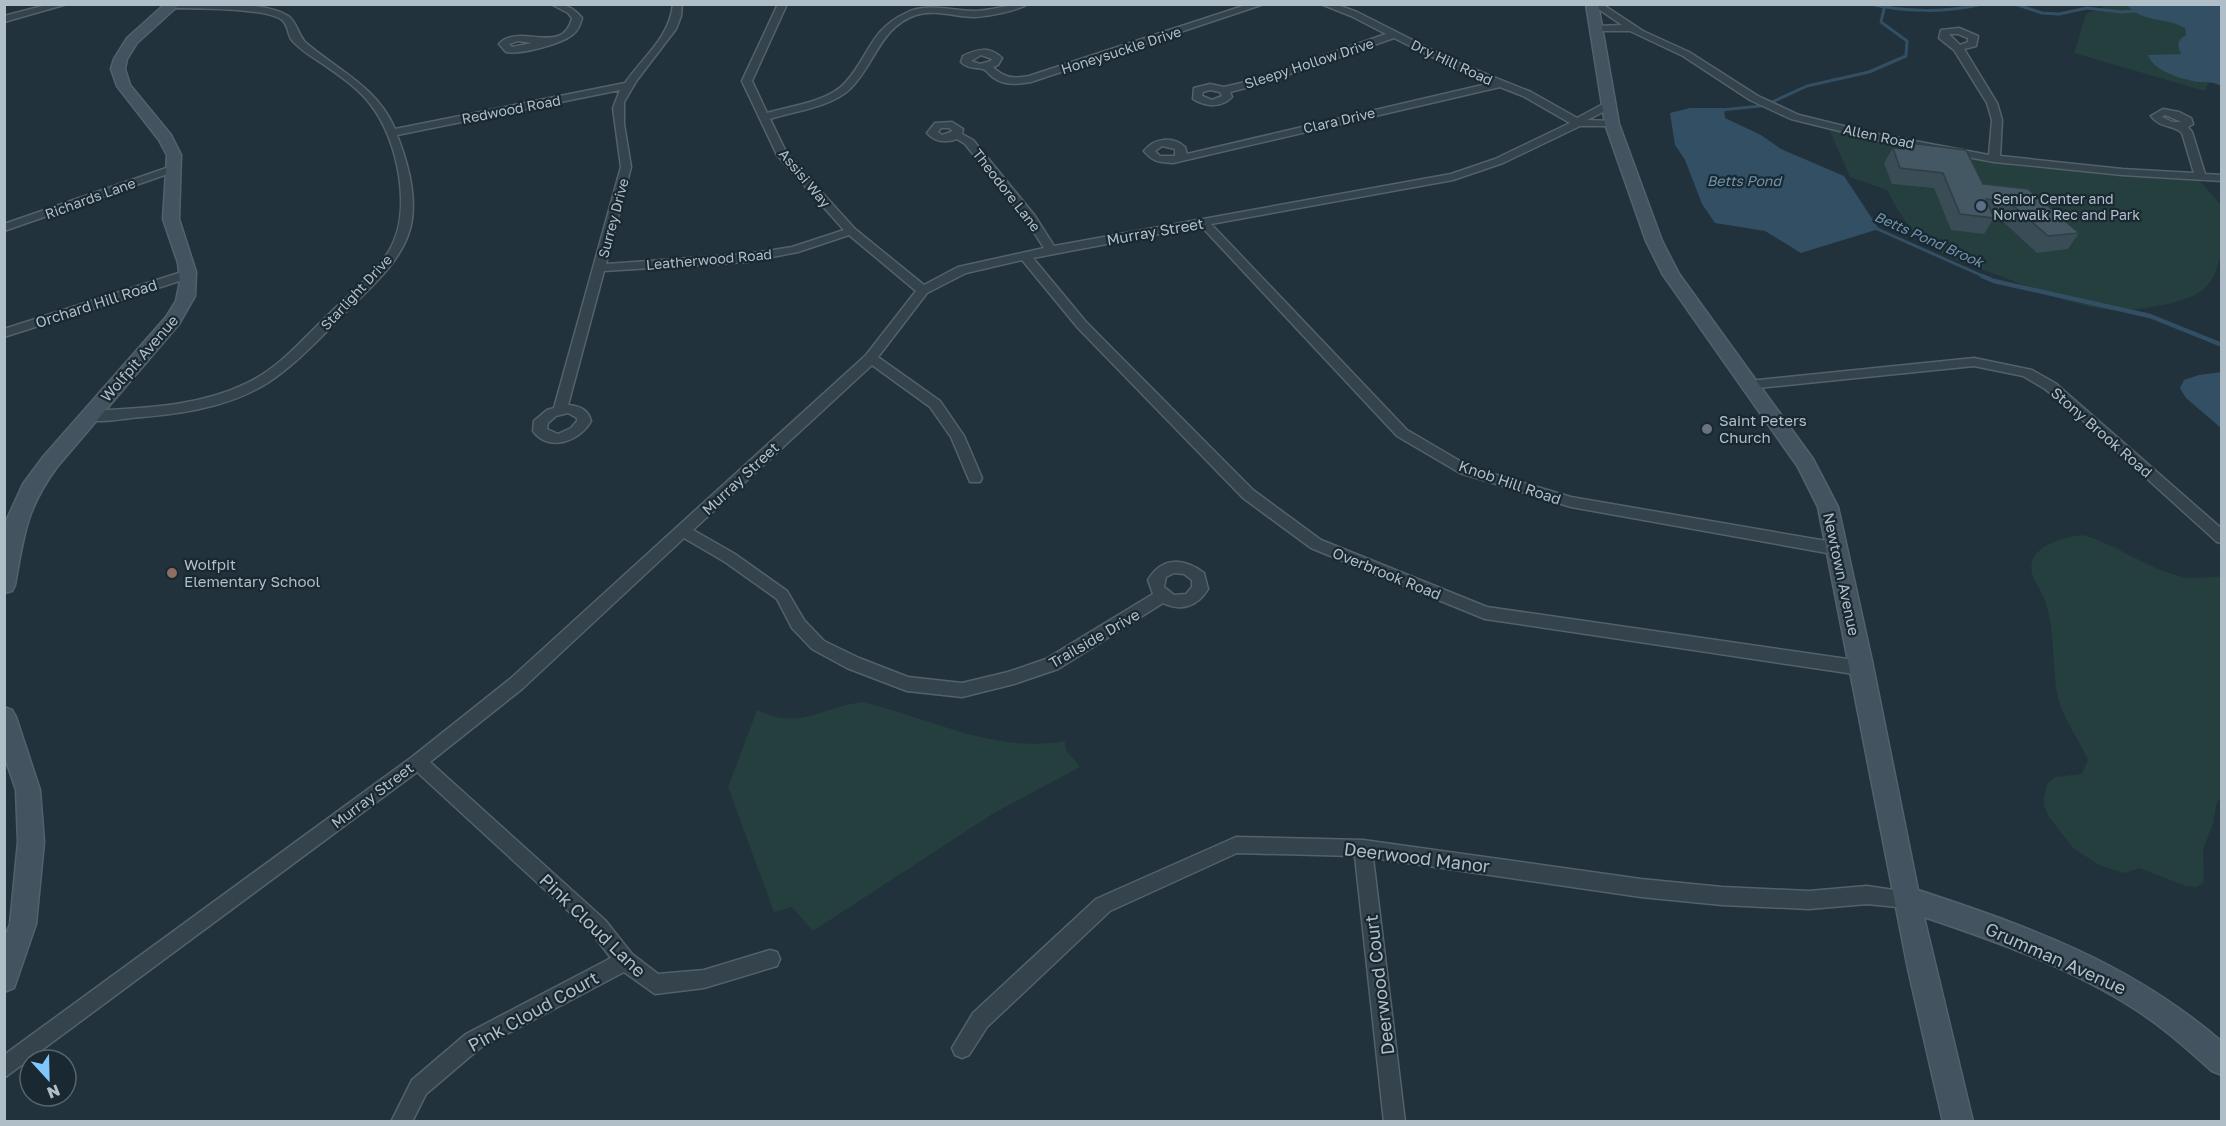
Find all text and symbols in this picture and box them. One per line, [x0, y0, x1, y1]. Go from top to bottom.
street label: Honeysuckle Drive [1059, 23, 1183, 77]
street label: Sleepy Hollow Drive [1242, 34, 1376, 92]
street label: Dry Hill Road [1408, 36, 1496, 88]
street label: Redwood Road [460, 91, 562, 127]
street label: Clara Drive [1301, 103, 1377, 137]
street label: Allen Road [1842, 120, 1916, 152]
street label: Assisi Way [776, 145, 834, 211]
street label: Theodore Lane [969, 145, 1045, 235]
water label: Betts Pond [1707, 172, 1782, 189]
street label: Richards Lane [42, 174, 138, 222]
street label: Surrey Drive [594, 176, 632, 260]
place label: Senior Center and Norwalk Rec and Park [1993, 190, 2140, 223]
marker: Senior Center and Norwalk Rec and Park [1974, 199, 1988, 213]
water label: Betts Pond Brook [1872, 207, 1988, 271]
street label: Murray Street [1105, 214, 1205, 248]
street label: Leatherwood Road [645, 245, 773, 273]
street label: Starlight Drive [317, 251, 395, 333]
street label: Orchard Hill Road [33, 275, 159, 331]
street label: Wolfpit Avenue [97, 311, 182, 405]
street label: Stony Brook Road [2048, 383, 2156, 481]
place label: Saint Peters Church [1719, 411, 1807, 446]
marker: Saint Peters Church [1700, 422, 1714, 436]
street label: Murray Street [698, 438, 782, 518]
street label: Knob Hill Road [1456, 456, 1564, 508]
street label: Newtown Avenue [1820, 511, 1864, 637]
street label: Overbrook Road [1330, 543, 1444, 603]
place label: Wolfpit Elementary School [184, 555, 320, 590]
marker: Wolfpit Elementary School [165, 566, 179, 580]
street label: Trailside Drive [1045, 605, 1143, 671]
street label: Murray Street [327, 758, 417, 832]
street label: Deerwood Manor [1343, 837, 1491, 877]
street label: Pink Cloud Lane [535, 869, 651, 981]
street label: Deerwood Court [1359, 914, 1399, 1056]
street label: Grumman Avenue [1982, 917, 2130, 999]
street label: Pink Cloud Court [464, 966, 602, 1056]
north arrow [18, 1048, 78, 1108]
text: N [44, 1080, 63, 1103]

